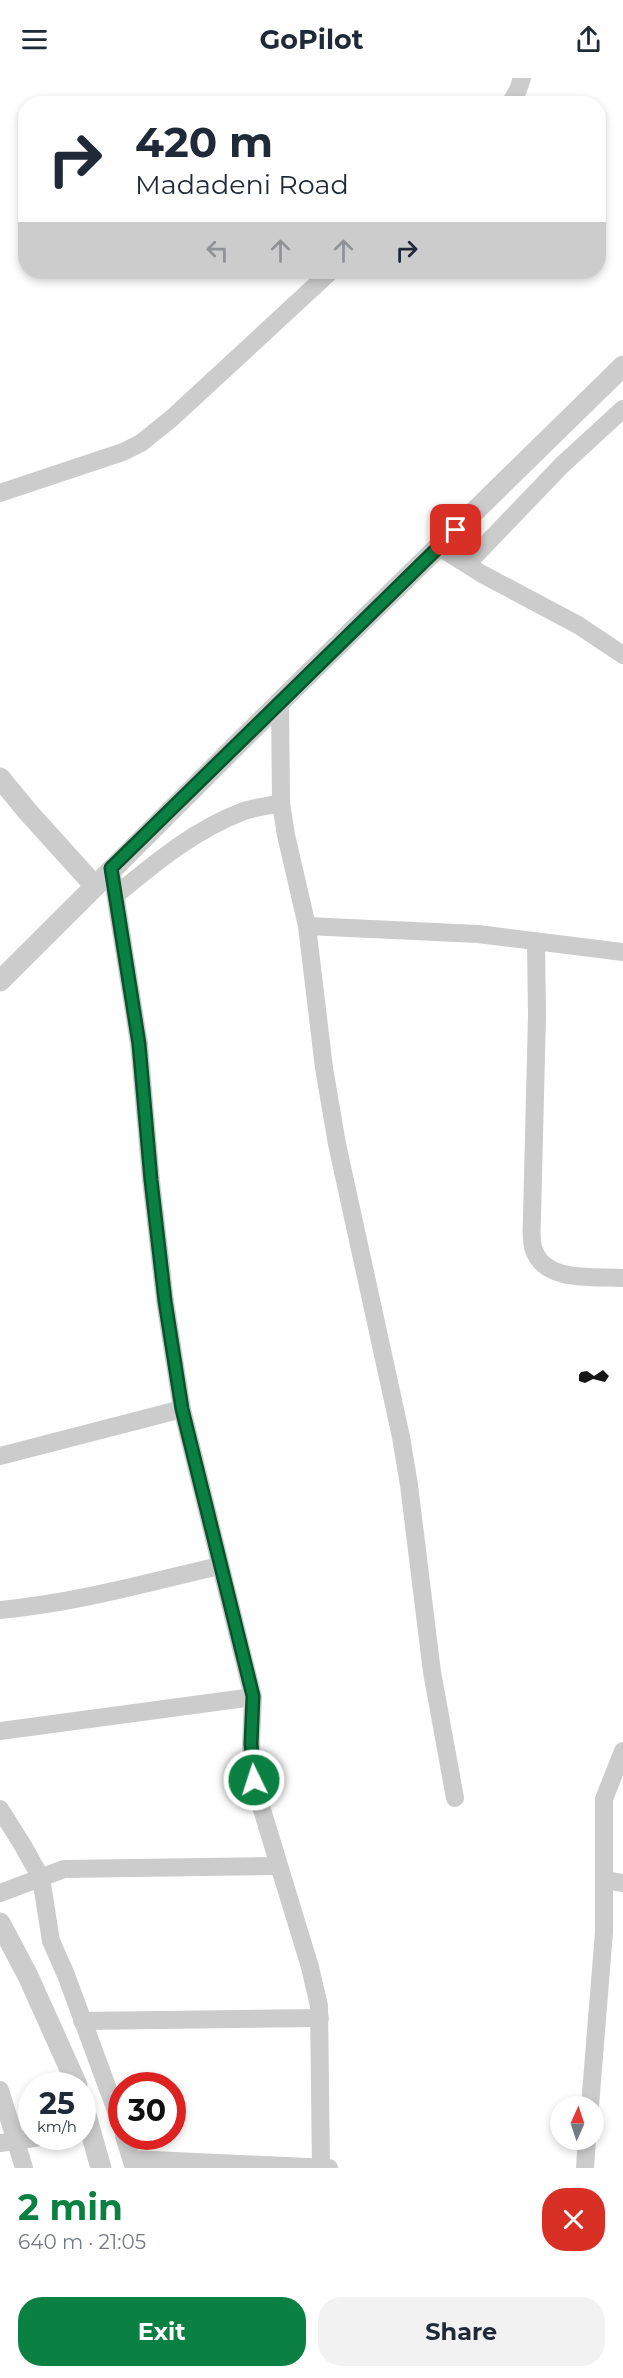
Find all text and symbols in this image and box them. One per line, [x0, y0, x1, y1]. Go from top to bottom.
icon: menu [18, 23, 51, 56]
text: GoPilot [260, 23, 363, 56]
icon: share [572, 23, 605, 56]
text: 420 m [135, 116, 273, 168]
icon: right [36, 120, 114, 198]
text: Madadeni Road [135, 168, 349, 201]
icon: left [201, 234, 234, 267]
icon: ahead [264, 234, 297, 267]
icon: ahead [327, 234, 360, 267]
icon: right [390, 234, 423, 267]
pin [430, 504, 481, 555]
icon: arrive [439, 513, 472, 546]
position arrow [222, 1748, 286, 1812]
speed limit sign: 30 [108, 2072, 186, 2150]
text: 25 [39, 2085, 75, 2122]
north arrow [550, 2096, 604, 2150]
map controls [550, 2096, 604, 2150]
text: km/h [37, 2117, 77, 2136]
text: 2 min [18, 2185, 123, 2229]
button: close [542, 2188, 605, 2251]
text: 640 m · 21:05 [18, 2230, 146, 2254]
button: Exit [18, 2297, 306, 2366]
button: Share [318, 2297, 605, 2366]

